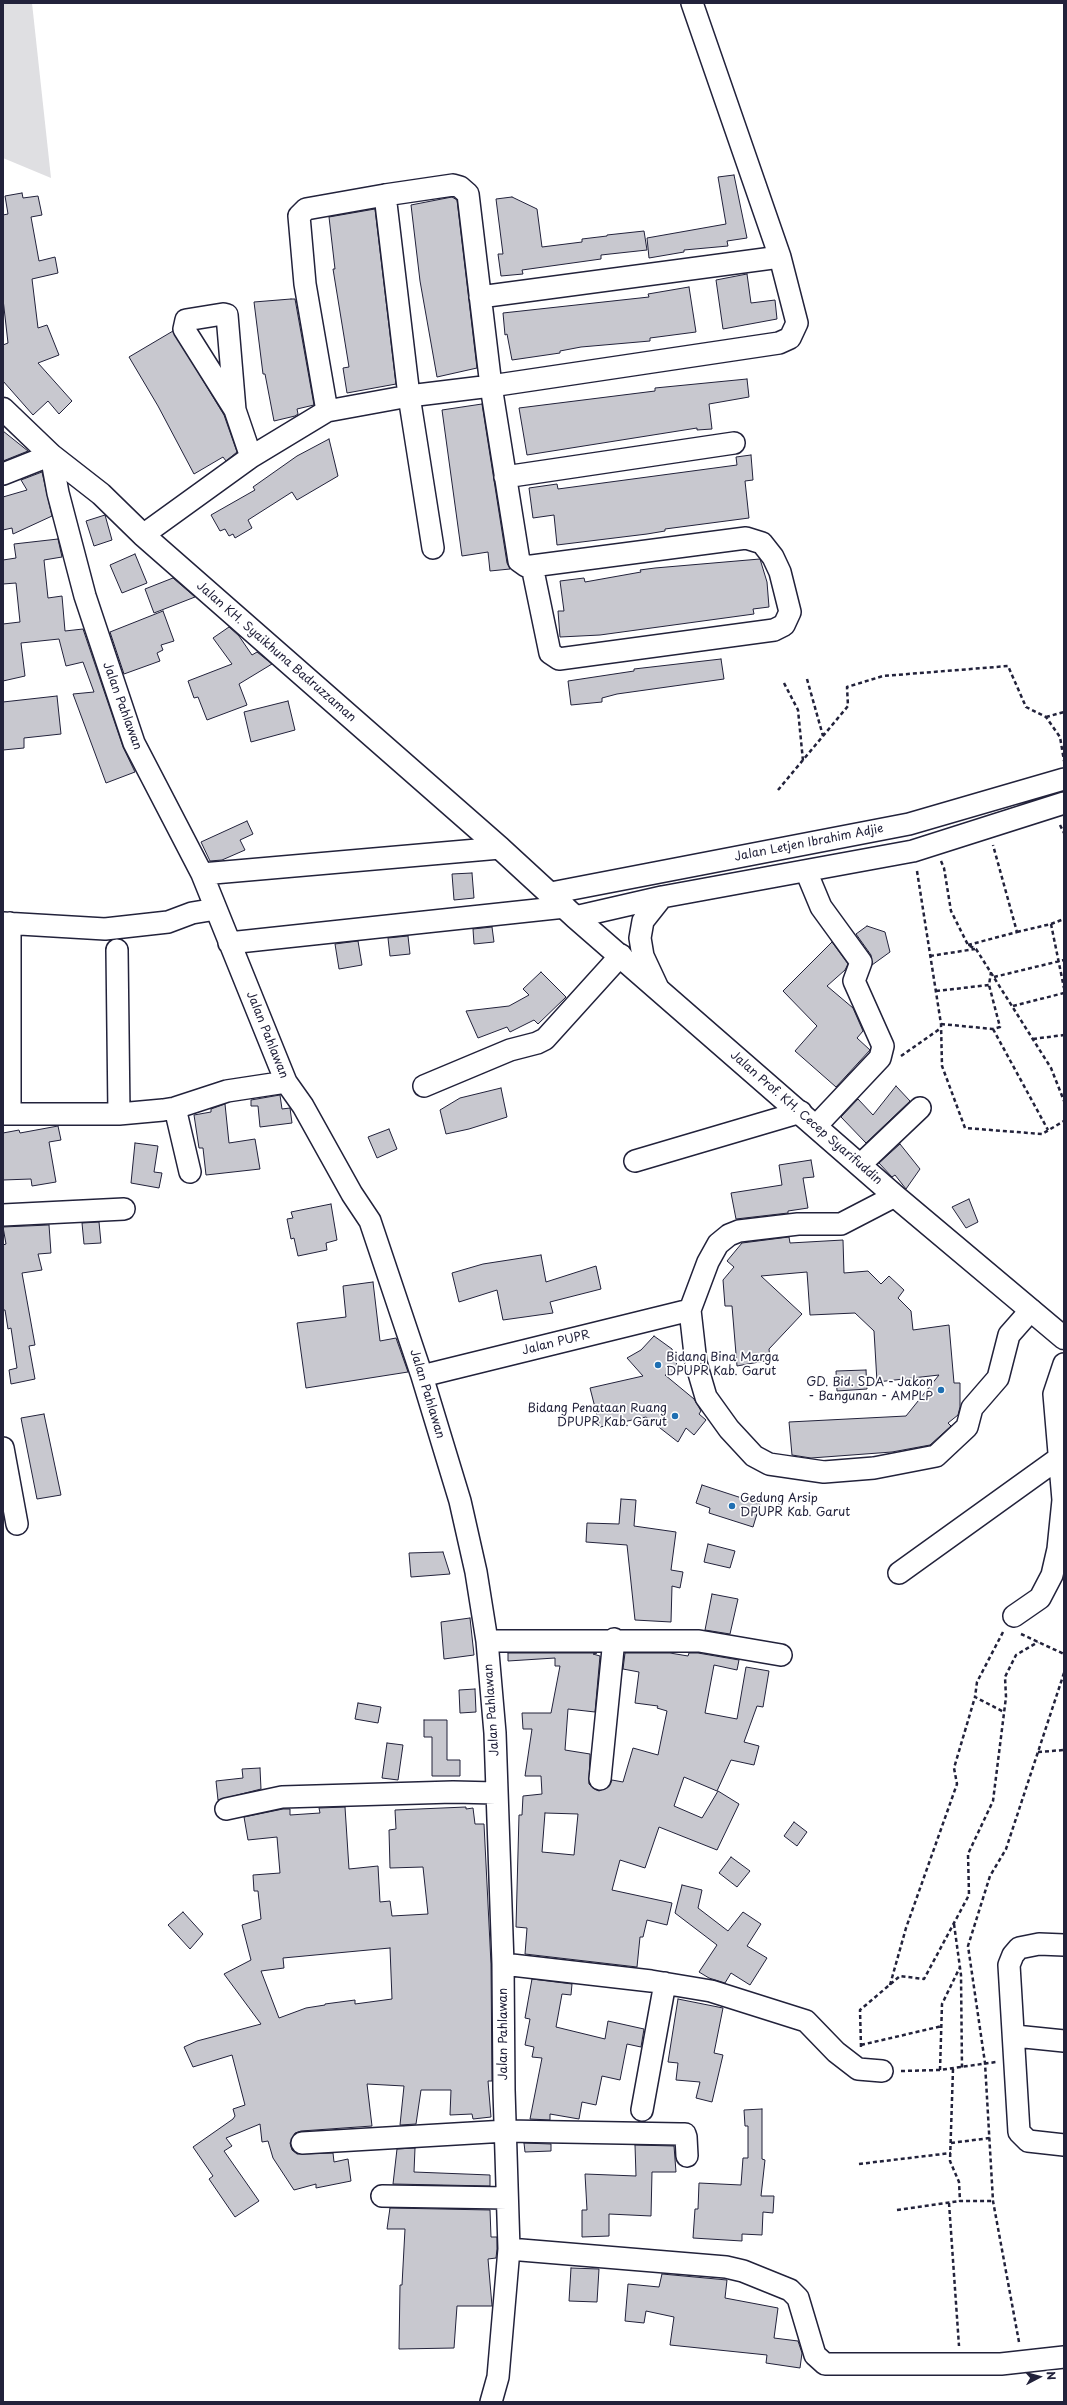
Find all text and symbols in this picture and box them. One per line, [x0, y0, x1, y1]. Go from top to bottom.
street label: Jalan KH. Syaikhuna Badruzzaman [193, 579, 359, 725]
street label: Jalan Pahlawan [99, 660, 145, 752]
street label: Jalan Letjen Ibrahim Adjie [733, 821, 885, 865]
street label: Jalan Pahlawan [243, 989, 291, 1081]
street label: Jalan Prof. KH. Cecep Syarifuddin [727, 1048, 885, 1188]
street label: Jalan PUPR [521, 1328, 591, 1358]
street label: Jalan Pahlawan [407, 1348, 447, 1440]
place label: Bidang Bina Marga DPUPR Kab. Garut [666, 1351, 779, 1379]
marker: Bidang Bina Marga DPUPR Kab. Garut [653, 1360, 663, 1370]
place label: GD. Bid. SDA - Jakon - Bangunan - AMPLP [806, 1376, 933, 1404]
marker: GD. Bid. SDA - Jakon - Bangunan - AMPLP [936, 1385, 946, 1395]
place label: Bidang Penataan Ruang DPUPR Kab. Garut [527, 1402, 667, 1430]
marker: Bidang Penataan Ruang DPUPR Kab. Garut [670, 1411, 680, 1421]
place label: Gedung Arsip DPUPR Kab. Garut [740, 1492, 850, 1520]
marker: Gedung Arsip DPUPR Kab. Garut [727, 1501, 737, 1511]
street label: Jalan Pahlawan [482, 1663, 502, 1757]
street label: Jalan Pahlawan [497, 1988, 511, 2080]
north arrow [1019, 2357, 1059, 2397]
text: N [1043, 2370, 1060, 2381]

